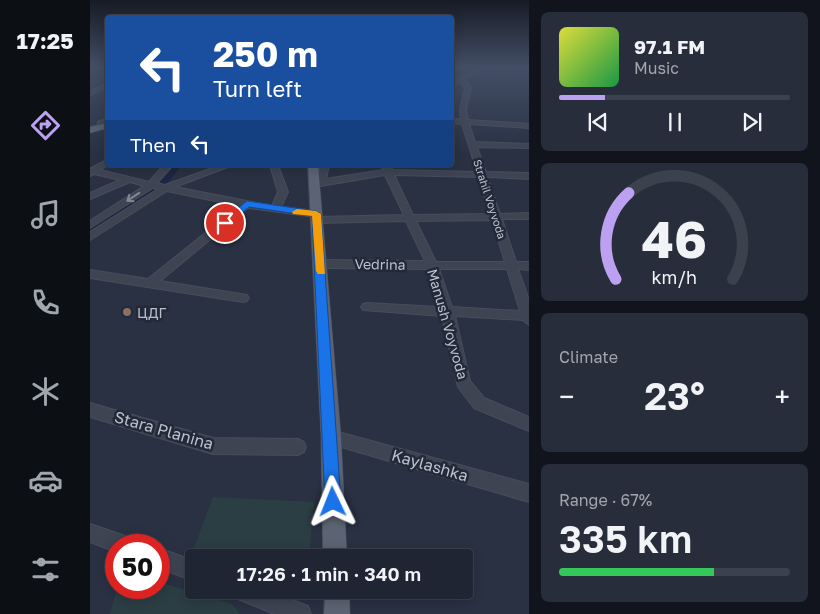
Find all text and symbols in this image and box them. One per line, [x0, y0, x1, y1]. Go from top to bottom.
text: 17:25 [16, 27, 74, 54]
text: 250 m [213, 33, 318, 75]
icon: left [130, 35, 195, 100]
text: 97.1 FM [634, 35, 705, 58]
text: Music [634, 58, 679, 78]
text: Turn left [213, 75, 302, 102]
icon: directions [28, 108, 63, 143]
icon: previous [584, 108, 612, 136]
icon: pause [661, 108, 689, 136]
icon: next [738, 108, 766, 136]
icon: left [186, 130, 214, 158]
text: Then [130, 133, 176, 156]
street label: Strahil Voyvoda [471, 158, 509, 240]
one-way arrow [126, 193, 140, 203]
icon: music [28, 197, 63, 232]
pin [204, 202, 246, 244]
text: 46 [642, 207, 707, 269]
icon: arrive [211, 209, 239, 237]
street label: Vedrina [354, 255, 406, 273]
text: km/h [652, 266, 697, 288]
street label: Manush Voyvoda [424, 267, 472, 381]
icon: phone [28, 285, 63, 320]
place label: ЦДГ [137, 304, 166, 321]
marker: ЦДГ [121, 306, 133, 318]
text: Climate [559, 347, 618, 367]
text: 23° [644, 373, 705, 418]
icon: climate [28, 374, 63, 409]
text: − [559, 380, 574, 413]
text: + [775, 380, 790, 413]
street label: Stara Planina [112, 406, 216, 454]
street label: Kaylashka [389, 445, 471, 485]
icon: car [28, 463, 63, 498]
position arrow [306, 475, 358, 527]
text: Range · 67% [559, 490, 652, 510]
text: 335 km [559, 516, 692, 561]
speed limit sign: 50 [105, 534, 170, 599]
icon: filters [28, 552, 63, 587]
text: 17:26 · 1 min · 340 m [237, 562, 421, 585]

